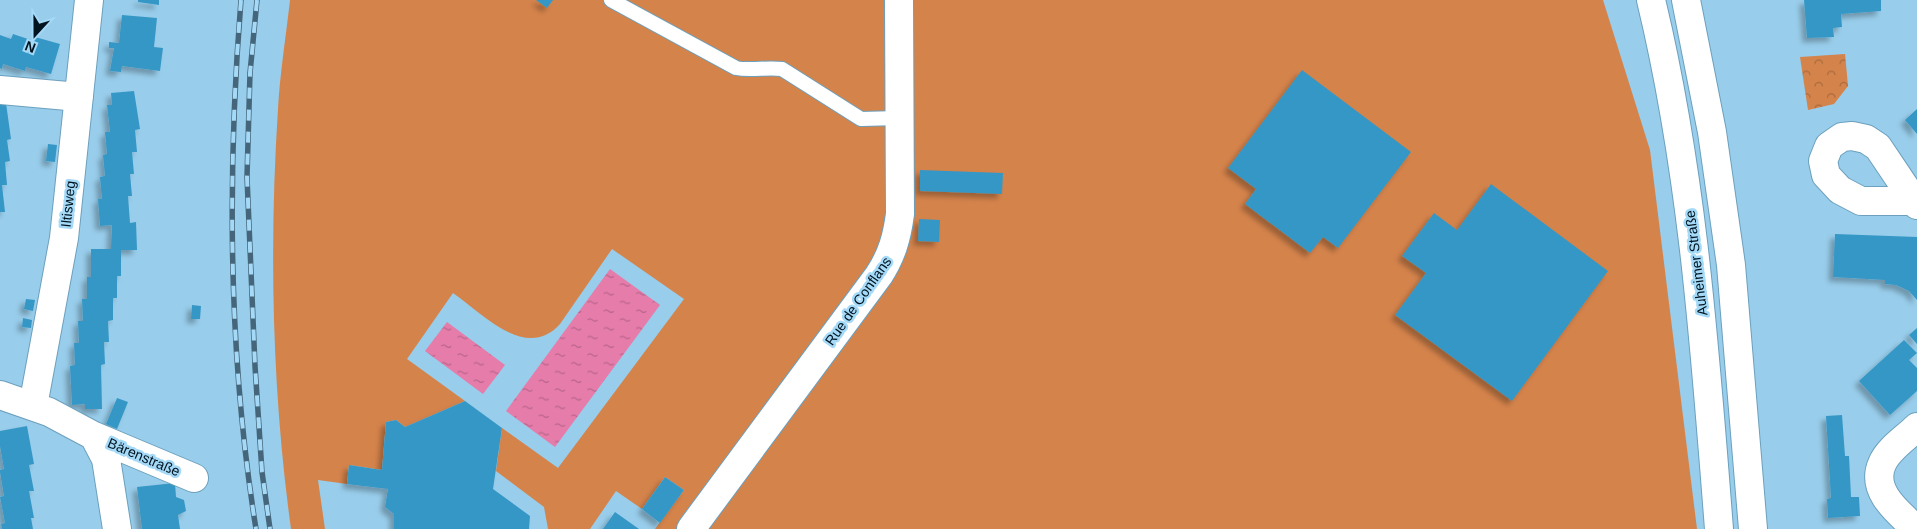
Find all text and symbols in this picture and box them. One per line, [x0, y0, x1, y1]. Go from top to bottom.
north arrow [10, 10, 60, 60]
text: N [23, 38, 38, 56]
street label: Iltisweg [58, 180, 78, 228]
street label: Auheimer Straße [1682, 209, 1710, 316]
street label: Rue de Conflans [822, 254, 894, 348]
street label: Bärenstraße [105, 435, 183, 479]

